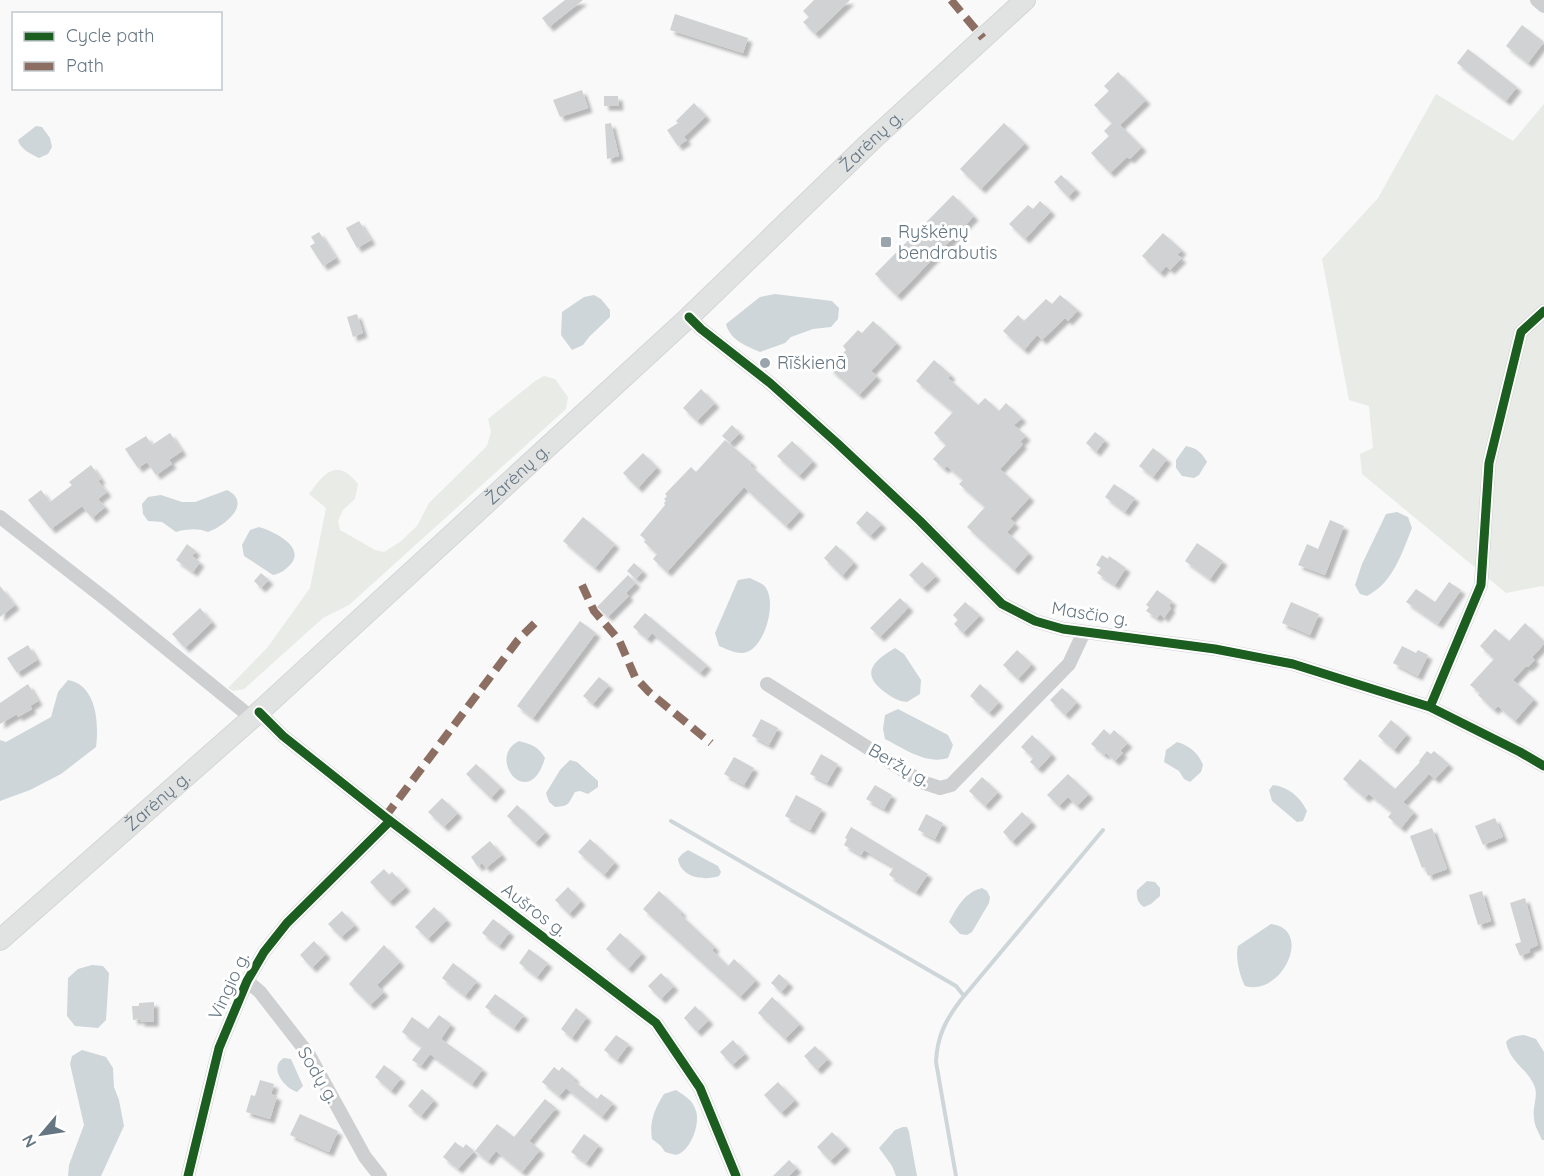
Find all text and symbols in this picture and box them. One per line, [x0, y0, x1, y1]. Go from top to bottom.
legend [12, 12, 222, 90]
text: Cycle path [66, 24, 154, 47]
text: Path [66, 54, 104, 77]
street label: Žarėnų g. [834, 105, 908, 177]
place label: Ryškėnų bendrabutis [898, 220, 998, 264]
marker: Ryškėnų bendrabutis [879, 235, 893, 249]
place label: Rīškienā [777, 351, 846, 374]
marker: Rīškienā [758, 356, 772, 370]
street label: Žarėnų g. [480, 439, 554, 510]
street label: Masčio g. [1050, 596, 1130, 631]
street label: Beržų g. [864, 738, 934, 791]
street label: Žarėnų g. [120, 766, 195, 836]
street label: Aušros g. [497, 878, 571, 941]
street label: Vingio g. [203, 948, 254, 1023]
street label: Sodų g. [293, 1042, 344, 1107]
north arrow [12, 1104, 72, 1164]
text: N [17, 1131, 40, 1151]

